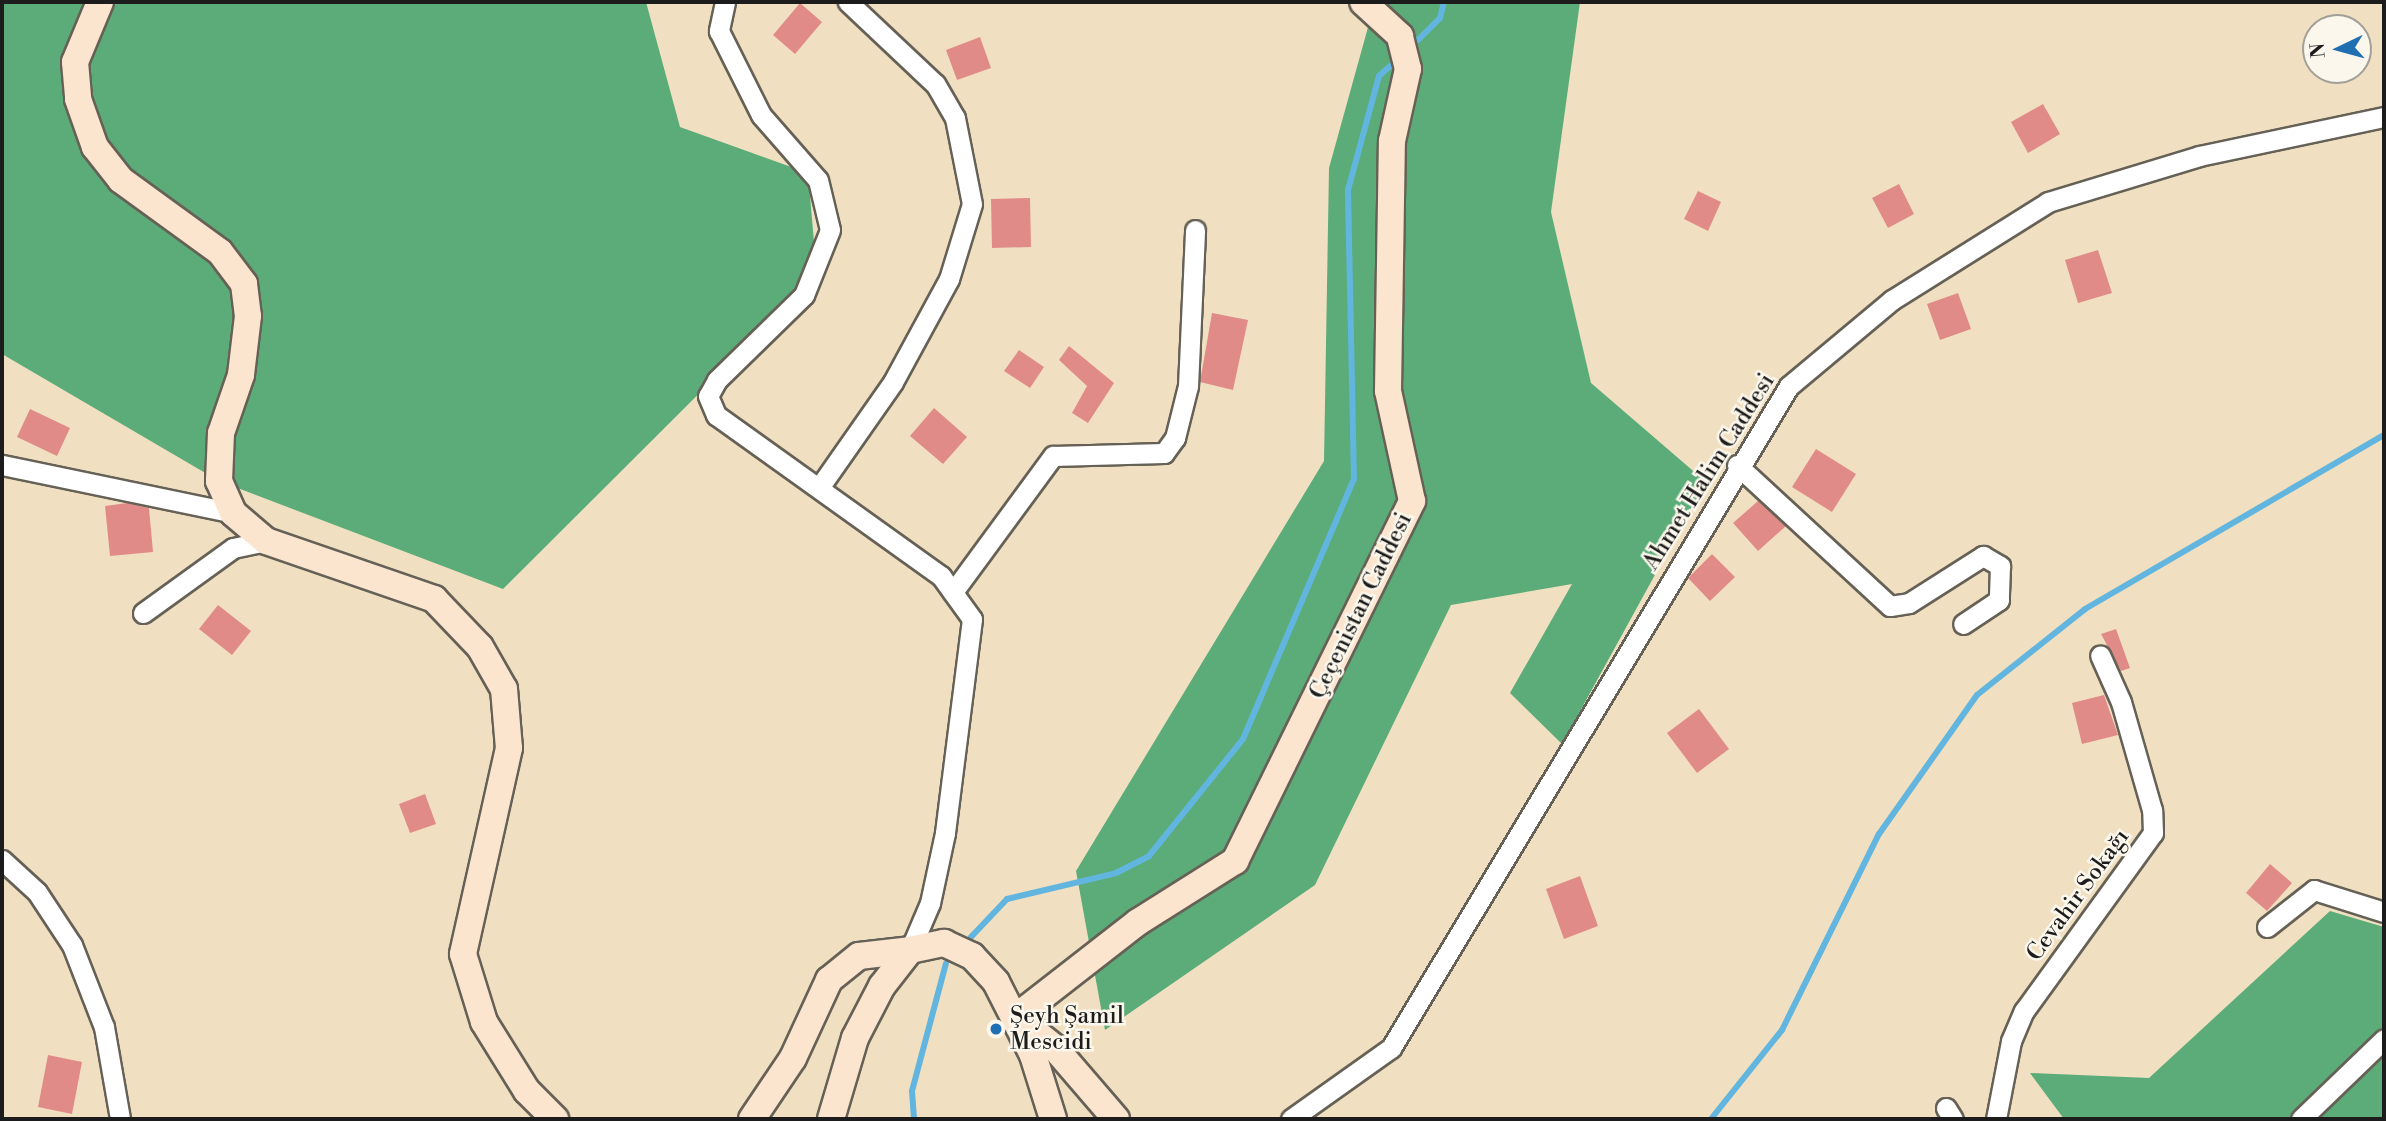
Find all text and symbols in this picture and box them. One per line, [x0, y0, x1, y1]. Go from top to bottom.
north arrow [2302, 14, 2372, 84]
text: N [2305, 42, 2331, 59]
street label: Ahmet Halim Caddesi [1637, 369, 1781, 575]
street label: Çeçenistan Caddesi [1304, 508, 1418, 704]
street label: Cevahir Sokağı [2021, 824, 2135, 966]
place label: Şeyh Şamil Mescidi [1010, 1002, 1124, 1056]
marker: Şeyh Şamil Mescidi [988, 1021, 1004, 1037]

